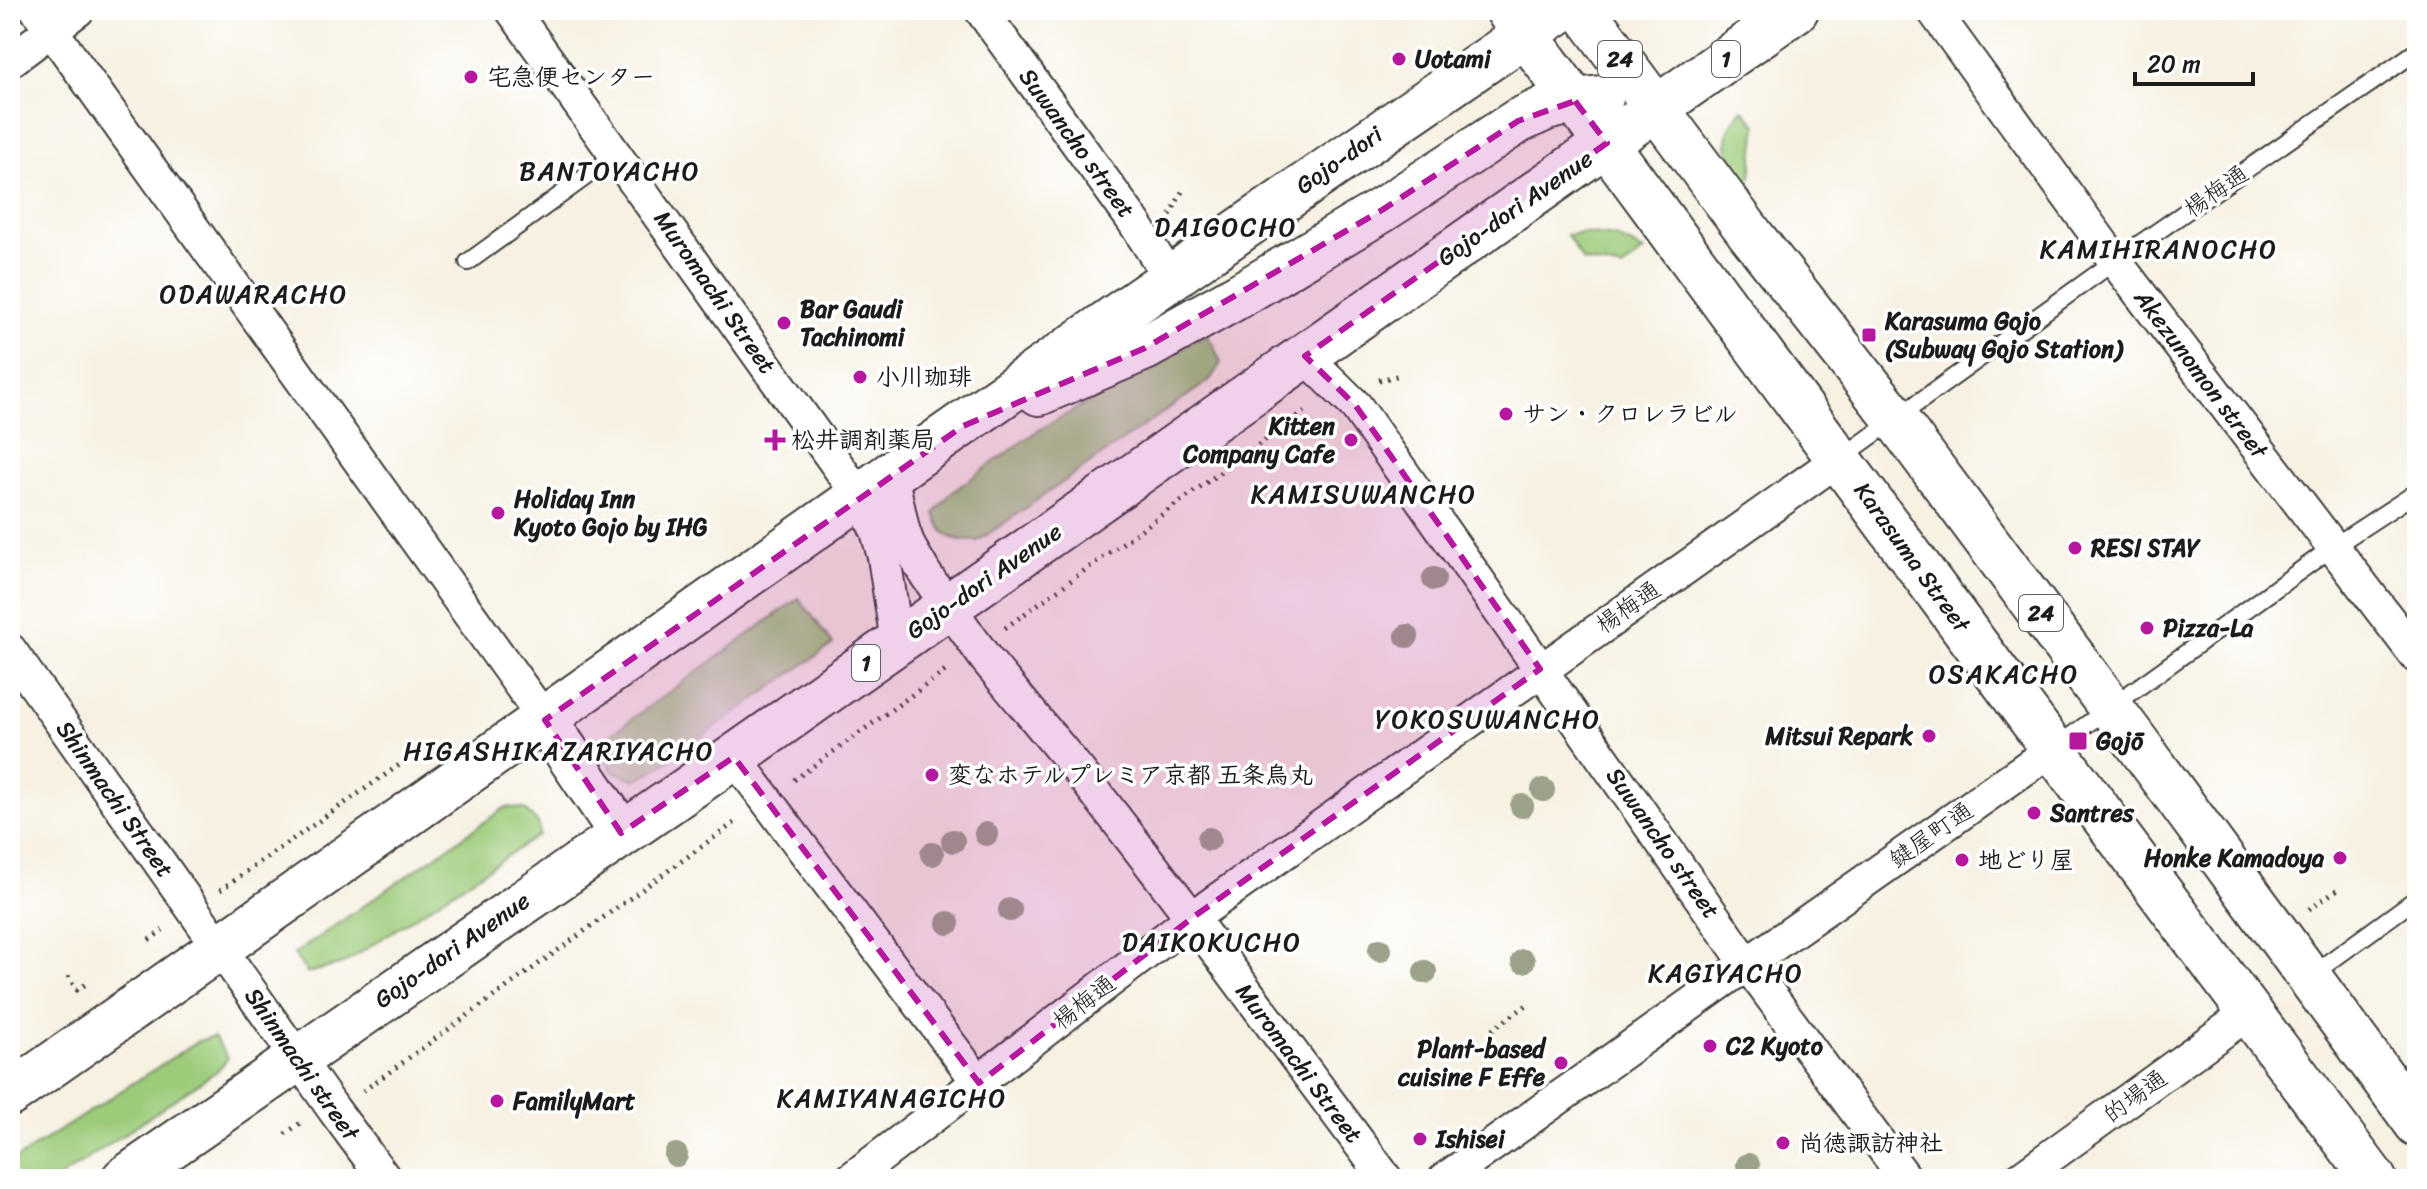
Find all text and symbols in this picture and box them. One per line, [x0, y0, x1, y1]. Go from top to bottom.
scale bar [2135, 36, 2253, 86]
place label: Uotami [1415, 38, 1492, 80]
road number: 24 [1598, 41, 1642, 77]
road number: 1 [1712, 41, 1740, 77]
text: 20 m [2147, 43, 2201, 85]
marker: Uotami [1390, 50, 1408, 68]
place label: 宅急便センター [487, 56, 655, 98]
street label: Suwancho street [1008, 59, 1146, 227]
marker: 宅急便センター [462, 68, 480, 86]
street label: Gojo-dori [1286, 114, 1393, 206]
street label: Gojo-dori Avenue [1428, 138, 1602, 278]
district label: BANTOYACHO [519, 148, 701, 194]
street label: 楊梅通 [2174, 153, 2258, 229]
street label: Muromachi Street [643, 201, 787, 383]
district label: DAIGOCHO [1154, 204, 1298, 250]
district label: KAMIHIRANOCHO [2040, 226, 2278, 272]
district label: ODAWARACHO [160, 271, 348, 317]
street label: Akezunomon street [2122, 279, 2280, 469]
place label: Bar Gaudi Tachinomi [800, 288, 906, 358]
place label: Karasuma Gojo (Subway Gojo Station) [1884, 300, 2124, 370]
marker: Bar Gaudi Tachinomi [775, 314, 793, 332]
marker: Karasuma Gojo (Subway Gojo Station) [1860, 326, 1878, 344]
place label: 小川珈琲 [876, 356, 972, 398]
marker: 小川珈琲 [851, 368, 869, 386]
place label: サン・クロレラビル [1522, 393, 1738, 435]
place label: Kitten Company Cafe [1182, 405, 1336, 475]
marker: サン・クロレラビル [1497, 405, 1515, 423]
place label: 松井調剤薬局 [791, 419, 935, 461]
marker: 松井調剤薬局 [766, 431, 784, 449]
marker: Kitten Company Cafe [1342, 431, 1360, 449]
district label: KAMISUWANCHO [1251, 471, 1477, 517]
street label: Karasuma Street [1843, 473, 1982, 642]
place label: Holiday Inn Kyoto Gojo by IHG [513, 478, 708, 548]
marker: Holiday Inn Kyoto Gojo by IHG [489, 504, 507, 522]
street label: Gojo-dori Avenue [897, 511, 1071, 651]
place label: RESI STAY [2090, 527, 2201, 569]
marker: RESI STAY [2066, 539, 2084, 557]
street label: 楊梅通 [1586, 569, 1670, 645]
road number: 24 [2019, 595, 2063, 631]
place label: Pizza-La [2163, 607, 2254, 649]
marker: Pizza-La [2138, 619, 2156, 637]
road number: 1 [852, 645, 880, 681]
district label: OSAKACHO [1929, 651, 2079, 697]
district label: YOKOSUWANCHO [1375, 696, 1601, 742]
street label: Shinmachi Street [45, 711, 185, 887]
place label: Mitsui Repark [1764, 715, 1913, 757]
place label: Gojō [2096, 720, 2145, 762]
marker: Mitsui Repark [1920, 727, 1938, 745]
district label: HIGASHIKAZARIYACHO [403, 728, 715, 774]
marker: Gojō [2067, 730, 2089, 752]
place label: 変なホテルプレミア京都 五条烏丸 [948, 754, 1313, 796]
street label: Suwancho street [1595, 758, 1731, 928]
marker: 変なホテルプレミア京都 五条烏丸 [923, 766, 941, 784]
street label: 鍵屋町通 [1880, 790, 1982, 880]
place label: Santres [2049, 792, 2135, 834]
marker: Santres [2025, 804, 2043, 822]
place label: Honke Kamadoya [2144, 837, 2325, 879]
place label: 地どり屋 [1978, 839, 2074, 881]
marker: Honke Kamadoya [2331, 849, 2349, 867]
marker: 地どり屋 [1953, 851, 1971, 869]
street label: Gojo-dori Avenue [365, 880, 539, 1020]
district label: DAIKOKUCHO [1122, 919, 1302, 965]
district label: KAGIYACHO [1648, 950, 1804, 996]
street label: 楊梅通 [1043, 963, 1125, 1041]
street label: Muromachi Street [1224, 974, 1374, 1152]
street label: Shinmachi street [233, 978, 371, 1151]
place label: C2 Kyoto [1725, 1025, 1824, 1067]
place label: Plant-based cuisine F Effe [1397, 1028, 1547, 1098]
marker: C2 Kyoto [1701, 1037, 1719, 1055]
marker: Plant-based cuisine F Effe [1552, 1054, 1570, 1072]
street label: 的場通 [2094, 1058, 2176, 1134]
district label: KAMIYANAGICHO [777, 1075, 1007, 1121]
place label: FamilyMart [512, 1080, 636, 1122]
marker: FamilyMart [488, 1092, 506, 1110]
place label: Ishisei [1434, 1118, 1506, 1160]
place label: 尚徳諏訪神社 [1799, 1122, 1943, 1164]
marker: Ishisei [1411, 1130, 1429, 1148]
marker: 尚徳諏訪神社 [1774, 1134, 1792, 1152]

